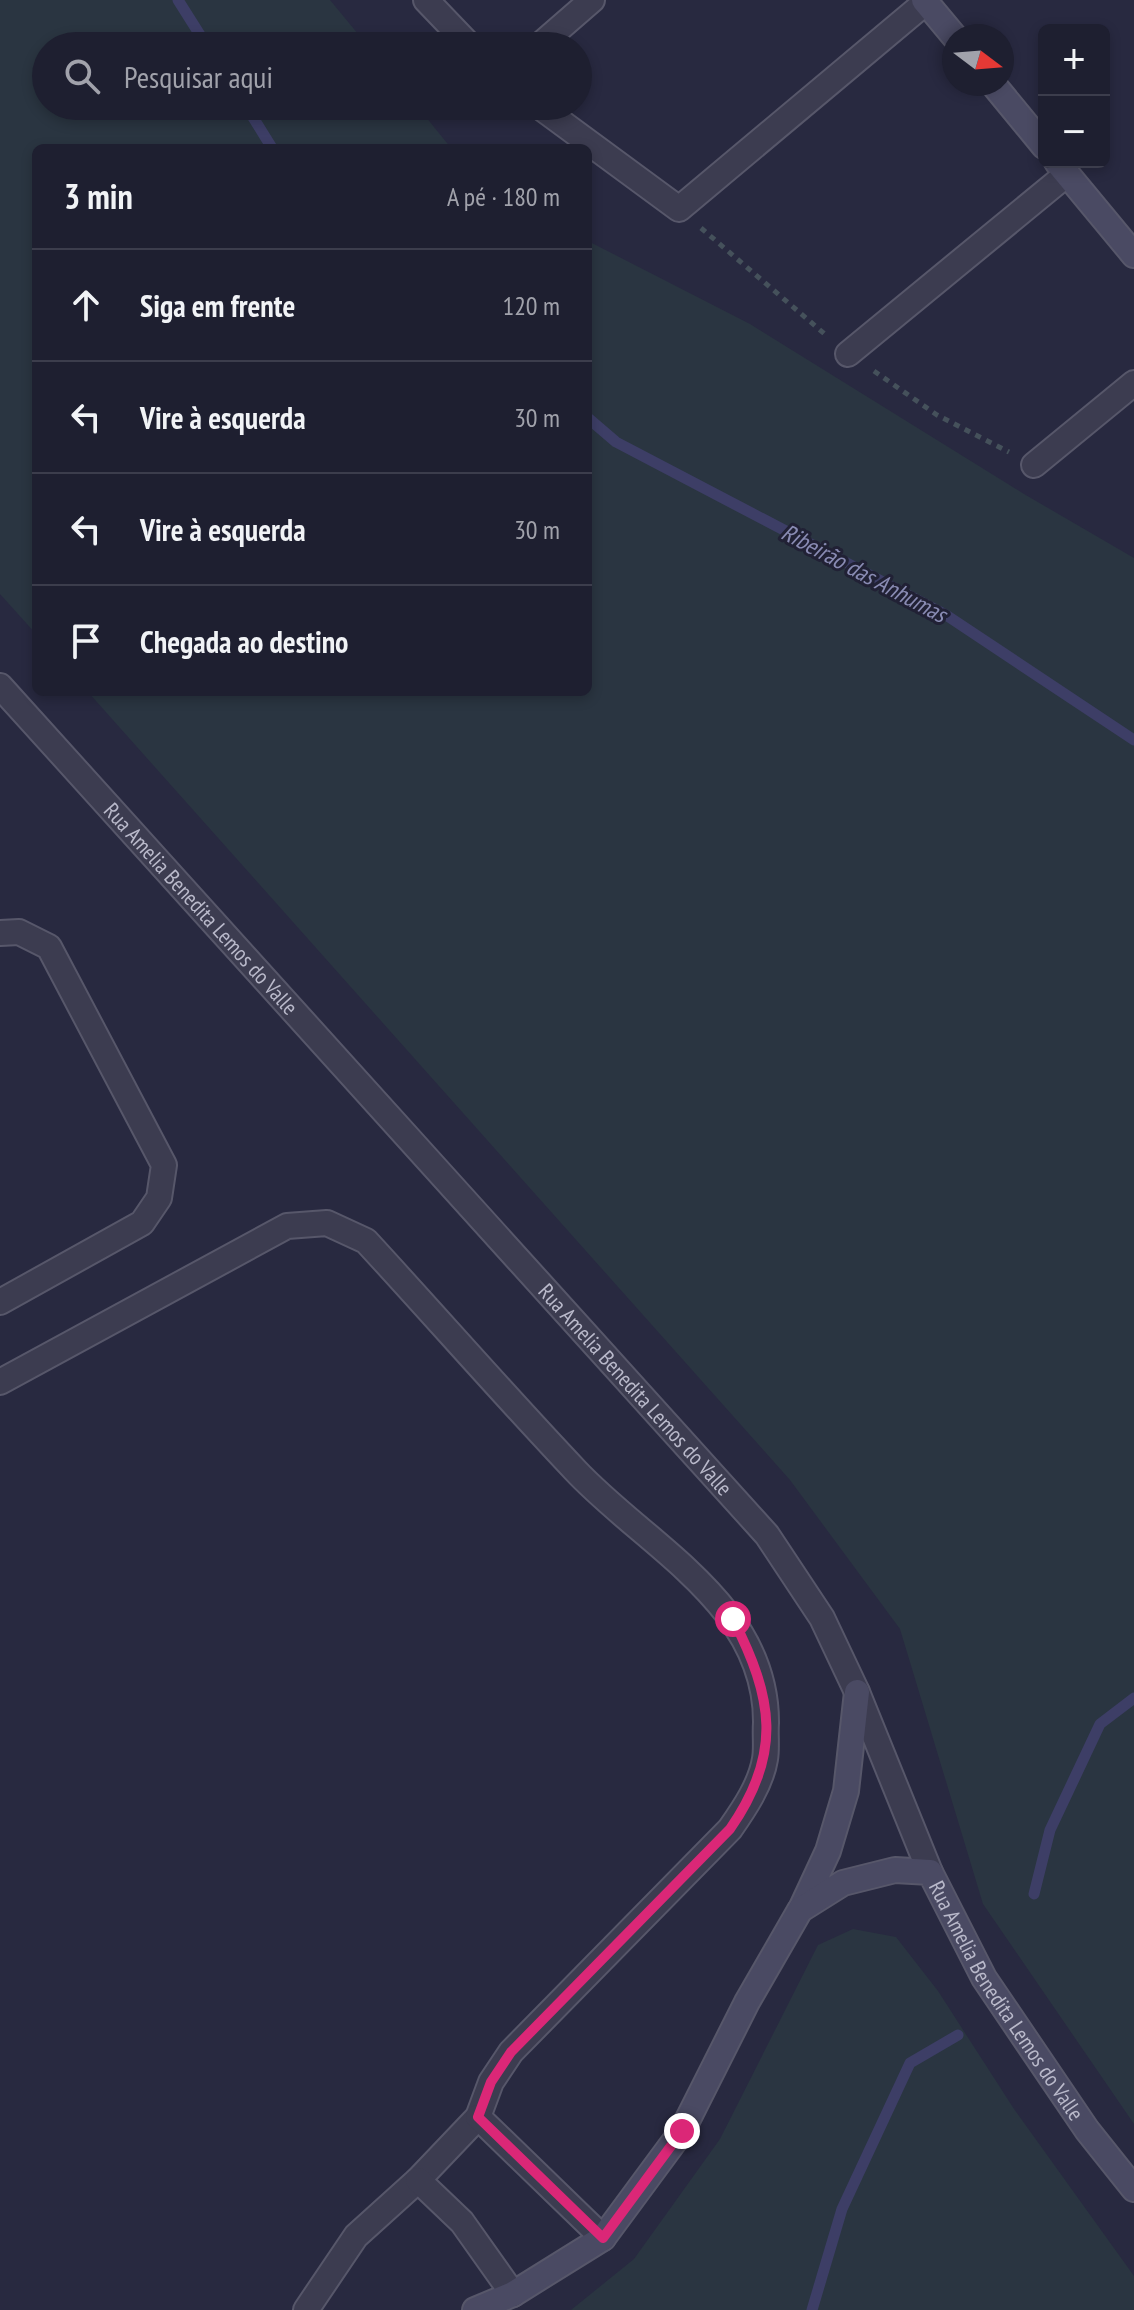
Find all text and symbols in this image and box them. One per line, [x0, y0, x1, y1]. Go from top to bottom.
north arrow [942, 24, 1014, 96]
map controls [1038, 24, 1110, 168]
button: + [1038, 24, 1110, 96]
search box [32, 32, 592, 120]
icon: search [60, 54, 104, 98]
text: Pesquisar aqui [124, 57, 273, 96]
button: − [1038, 96, 1110, 168]
text: 3 min [64, 174, 133, 218]
text: A pé · 180 m [447, 180, 560, 213]
icon: ahead [64, 283, 108, 327]
text: Siga em frente [140, 286, 295, 325]
text: 120 m [502, 289, 560, 322]
icon: left [64, 395, 108, 439]
text: Vire à esquerda [140, 398, 306, 437]
text: 30 m [514, 401, 560, 434]
icon: left [64, 507, 108, 551]
text: Vire à esquerda [140, 510, 306, 549]
text: 30 m [514, 513, 560, 546]
water label: Ribeirão das Anhumas [776, 516, 954, 631]
icon: arrive [64, 619, 108, 663]
text: Chegada ao destino [140, 622, 348, 661]
street label: Rua Amelia Benedita Lemos do Valle [98, 797, 304, 1020]
street label: Rua Amelia Benedita Lemos do Valle [533, 1278, 738, 1501]
route start [715, 1601, 751, 1637]
street label: Rua Amelia Benedita Lemos do Valle [923, 1876, 1090, 2126]
route end [664, 2113, 700, 2149]

